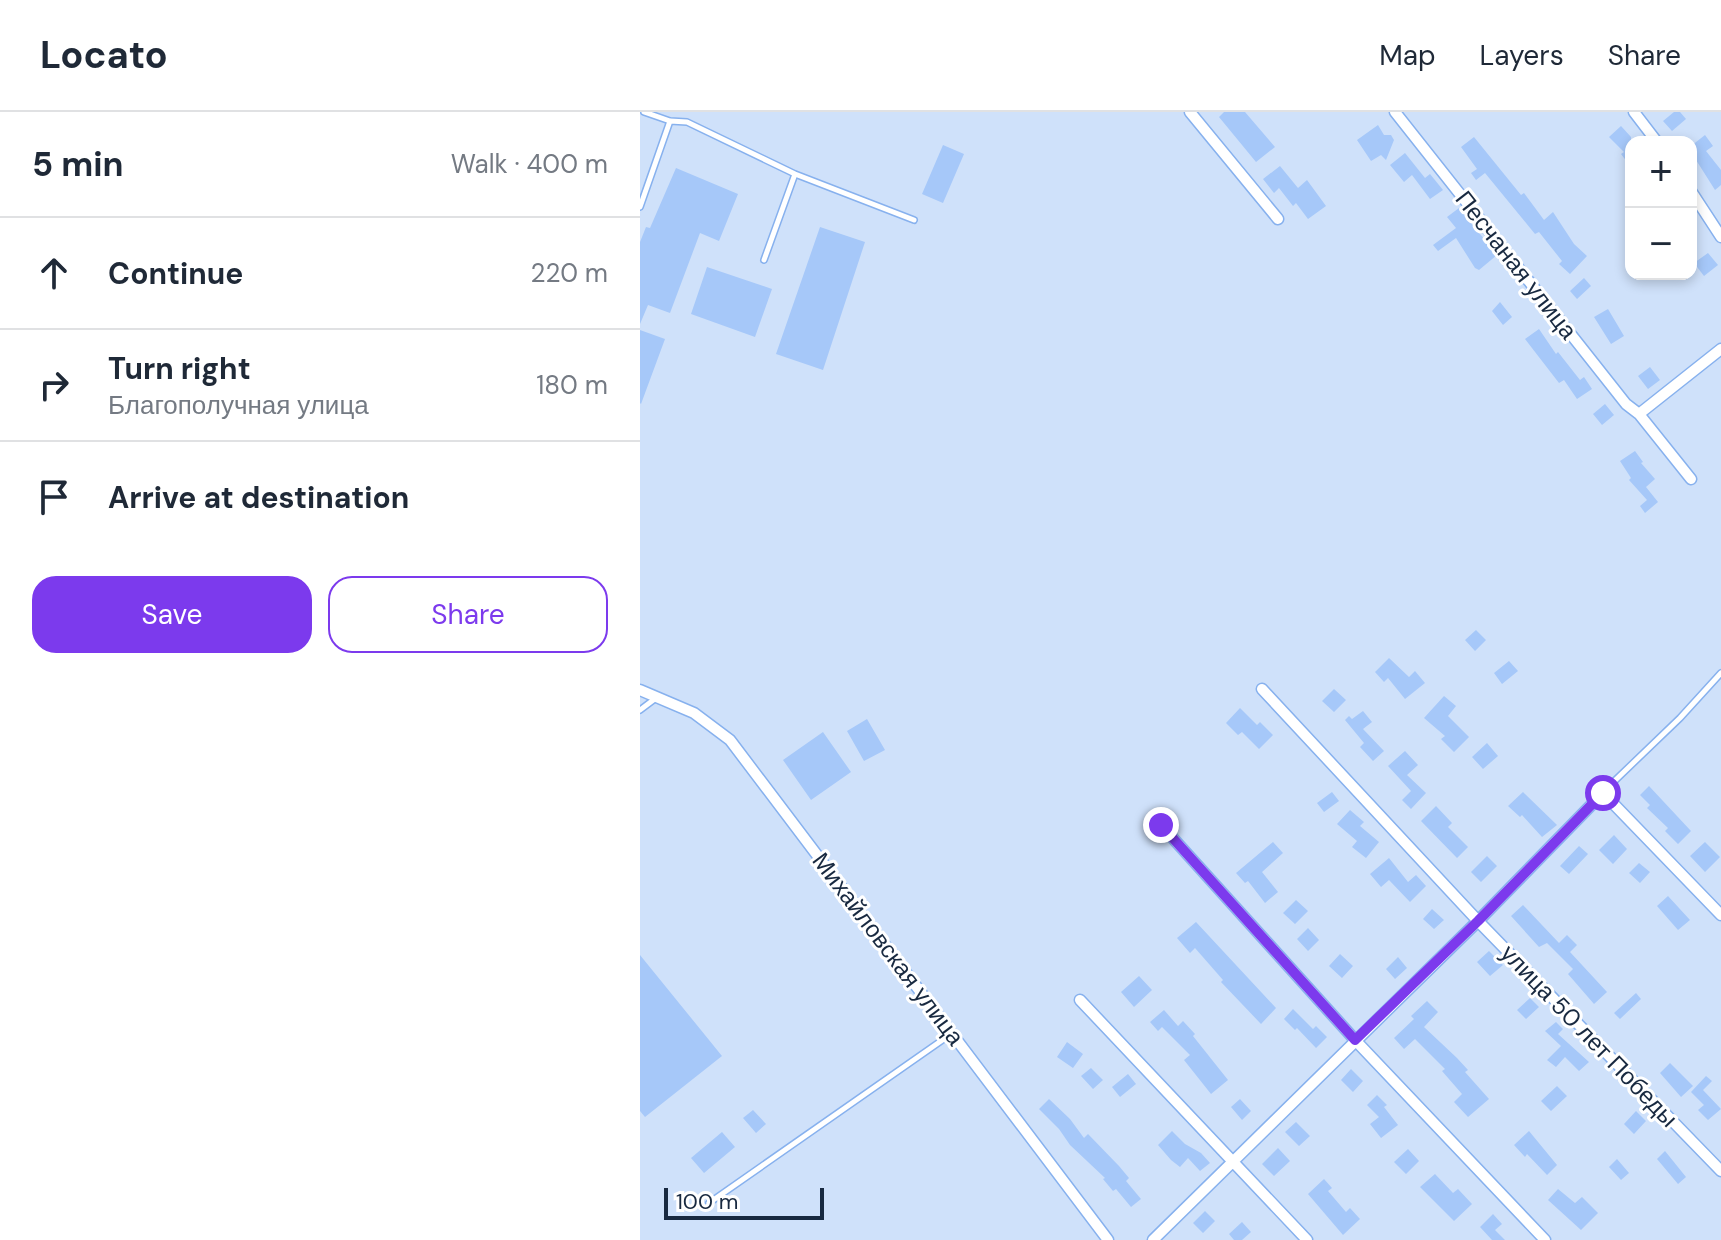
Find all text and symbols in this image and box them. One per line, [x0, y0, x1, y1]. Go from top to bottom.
text: Locato [40, 30, 168, 80]
text: Map [1379, 37, 1436, 74]
text: Layers [1480, 37, 1564, 74]
text: Share [1608, 37, 1681, 74]
map controls [1625, 136, 1697, 280]
button: + [1625, 136, 1697, 208]
text: 5 min [32, 142, 123, 187]
text: Walk · 400 m [451, 147, 608, 181]
street label: Песчаная улица [1449, 184, 1584, 346]
button: − [1625, 208, 1697, 280]
icon: ahead [32, 251, 76, 295]
text: Continue [108, 254, 243, 293]
text: 220 m [530, 256, 608, 290]
text: Turn right [108, 349, 251, 388]
icon: right [32, 363, 76, 407]
text: 180 m [536, 368, 608, 402]
text: Благополучная улица [108, 388, 369, 422]
icon: arrive [32, 475, 76, 519]
text: Arrive at destination [108, 478, 409, 517]
button: Save [32, 576, 312, 653]
button: Share [328, 576, 608, 653]
route start [1585, 775, 1621, 811]
route end [1143, 807, 1179, 843]
street label: Михайловская улица [806, 846, 971, 1052]
street label: улица 50 лет Победы [1494, 938, 1685, 1133]
scale bar [664, 1184, 824, 1220]
text: 100 m [676, 1187, 738, 1216]

